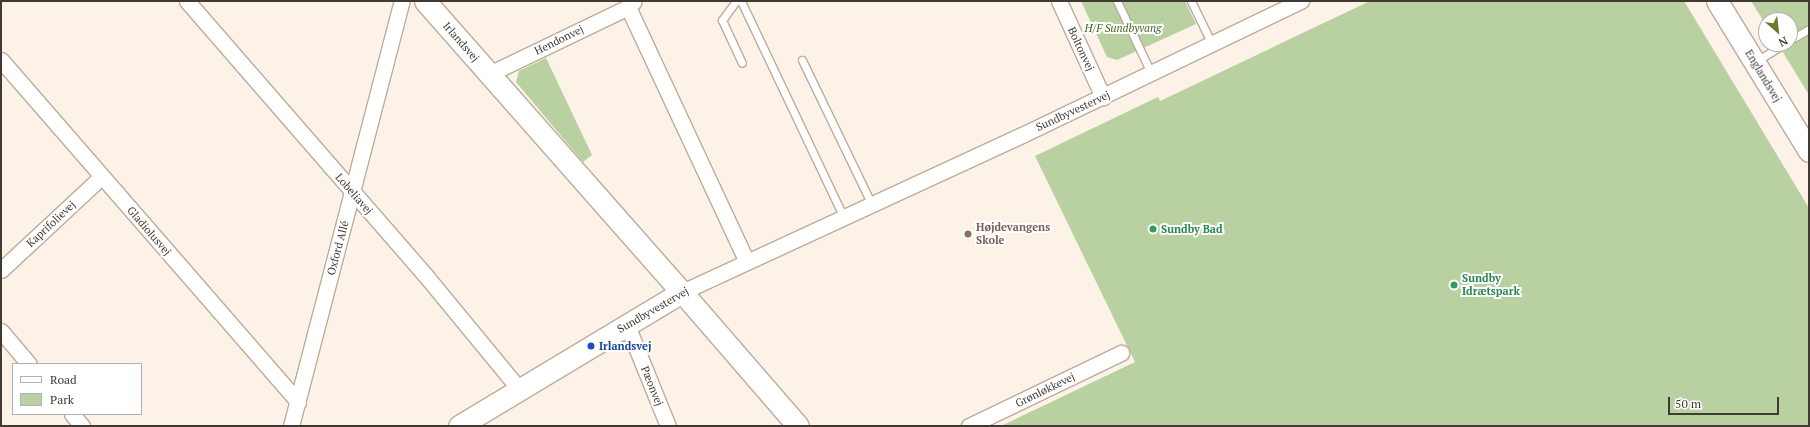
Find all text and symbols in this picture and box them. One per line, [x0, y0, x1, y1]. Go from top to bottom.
north arrow [1758, 12, 1798, 52]
street label: Irlandsvej [440, 19, 482, 65]
park label: H/F Sundbyvang [1085, 21, 1161, 35]
street label: Hendonvej [532, 22, 586, 58]
street label: Boltonvej [1065, 25, 1097, 73]
text: N [1776, 34, 1790, 50]
street label: Englandsvej [1742, 47, 1784, 105]
street label: Sundbyvestervej [1034, 88, 1112, 134]
street label: Lobeliavej [333, 171, 375, 217]
street label: Kaprifolievej [24, 198, 78, 250]
street label: Gladiolusvej [124, 204, 174, 258]
street label: Oxford Allé [324, 219, 352, 277]
place label: Højdevangens Skole [976, 221, 1050, 247]
place label: Sundby Bad [1161, 222, 1223, 236]
marker: Sundby Bad [1148, 224, 1158, 234]
marker: Højdevangens Skole [963, 229, 973, 239]
place label: Sundby Idrætspark [1462, 272, 1520, 298]
marker: Sundby Idrætspark [1449, 280, 1459, 290]
street label: Sundbyvestervej [615, 284, 691, 336]
place label: Irlandsvej [599, 339, 651, 353]
marker: Irlandsvej [586, 341, 596, 351]
legend [12, 363, 142, 415]
street label: Pæonvej [638, 364, 666, 408]
street label: Grønløkkevej [1013, 370, 1077, 410]
text: Road [50, 372, 77, 387]
scale bar [1670, 389, 1781, 415]
text: Park [50, 392, 74, 407]
text: 50 m [1675, 396, 1701, 411]

